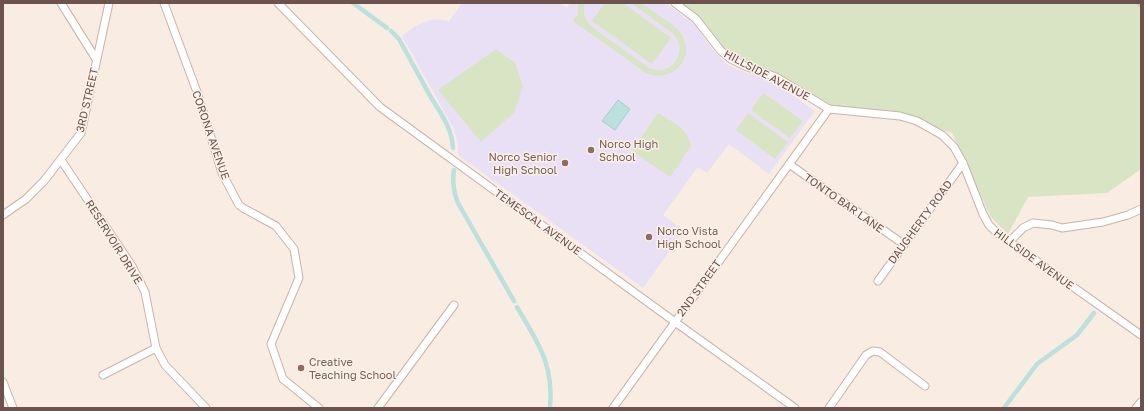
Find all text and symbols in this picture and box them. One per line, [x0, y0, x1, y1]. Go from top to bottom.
street label: HILLSIDE AVENUE [722, 46, 813, 103]
street label: 3RD STREET [73, 66, 100, 133]
street label: CORONA AVENUE [190, 89, 233, 181]
place label: Norco High School [599, 137, 658, 163]
marker: Norco High School [586, 145, 596, 155]
place label: Norco Senior High School [488, 150, 558, 176]
marker: Norco Senior High School [560, 158, 570, 168]
street label: TONTO BAR LANE [802, 170, 887, 235]
street label: DAUGHERTY ROAD [885, 177, 954, 266]
street label: TEMESCAL AVENUE [492, 186, 584, 258]
street label: RESERVOIR DRIVE [83, 197, 146, 287]
place label: Norco Vista High School [657, 224, 722, 250]
street label: HILLSIDE AVENUE [992, 225, 1077, 292]
marker: Norco Vista High School [644, 232, 654, 242]
street label: 2ND STREET [674, 257, 724, 319]
place label: Creative Teaching School [309, 355, 396, 381]
marker: Creative Teaching School [296, 363, 306, 373]

